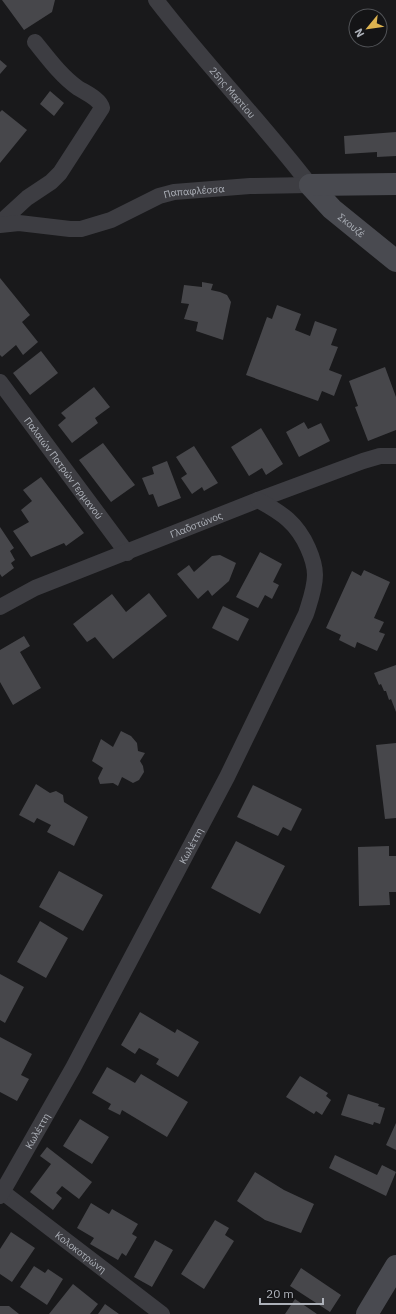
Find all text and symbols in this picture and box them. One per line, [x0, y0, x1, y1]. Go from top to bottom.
north arrow [348, 8, 388, 48]
text: N [351, 26, 367, 40]
street label: 25ης Μαρτίου [207, 64, 259, 121]
street label: Παπαφλέσσα [162, 181, 226, 201]
street label: Σκουζέ [336, 210, 368, 240]
street label: Παλαιών Πατρών Γερμανού [22, 414, 106, 522]
street label: Γλαδστώνος [168, 508, 224, 541]
street label: Κωλέττη [176, 825, 206, 866]
street label: Κωλέττη [22, 1111, 52, 1151]
street label: Κολοκοτρώνη [53, 1228, 109, 1276]
scale bar [260, 1280, 323, 1306]
text: 20 m [266, 1286, 294, 1301]

